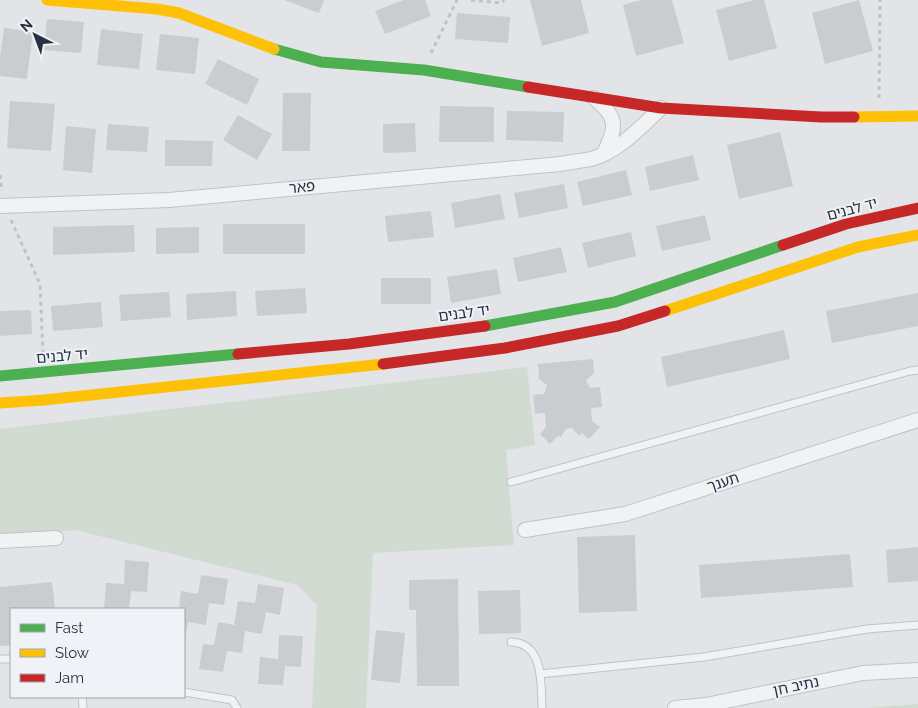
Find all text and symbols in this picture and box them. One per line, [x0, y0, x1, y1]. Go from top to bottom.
north arrow [10, 10, 60, 60]
text: N [17, 16, 36, 35]
street label: פאר [288, 177, 316, 197]
street label: יד לבנים [825, 194, 879, 224]
street label: יד לבנים [437, 300, 491, 326]
street label: יד לבנים [35, 345, 89, 367]
street label: תענך [705, 468, 741, 496]
legend [10, 608, 185, 698]
text: Fast [55, 619, 83, 637]
text: Slow [55, 644, 89, 662]
text: Jam [55, 669, 84, 687]
street label: נתיב חן [771, 672, 821, 700]

